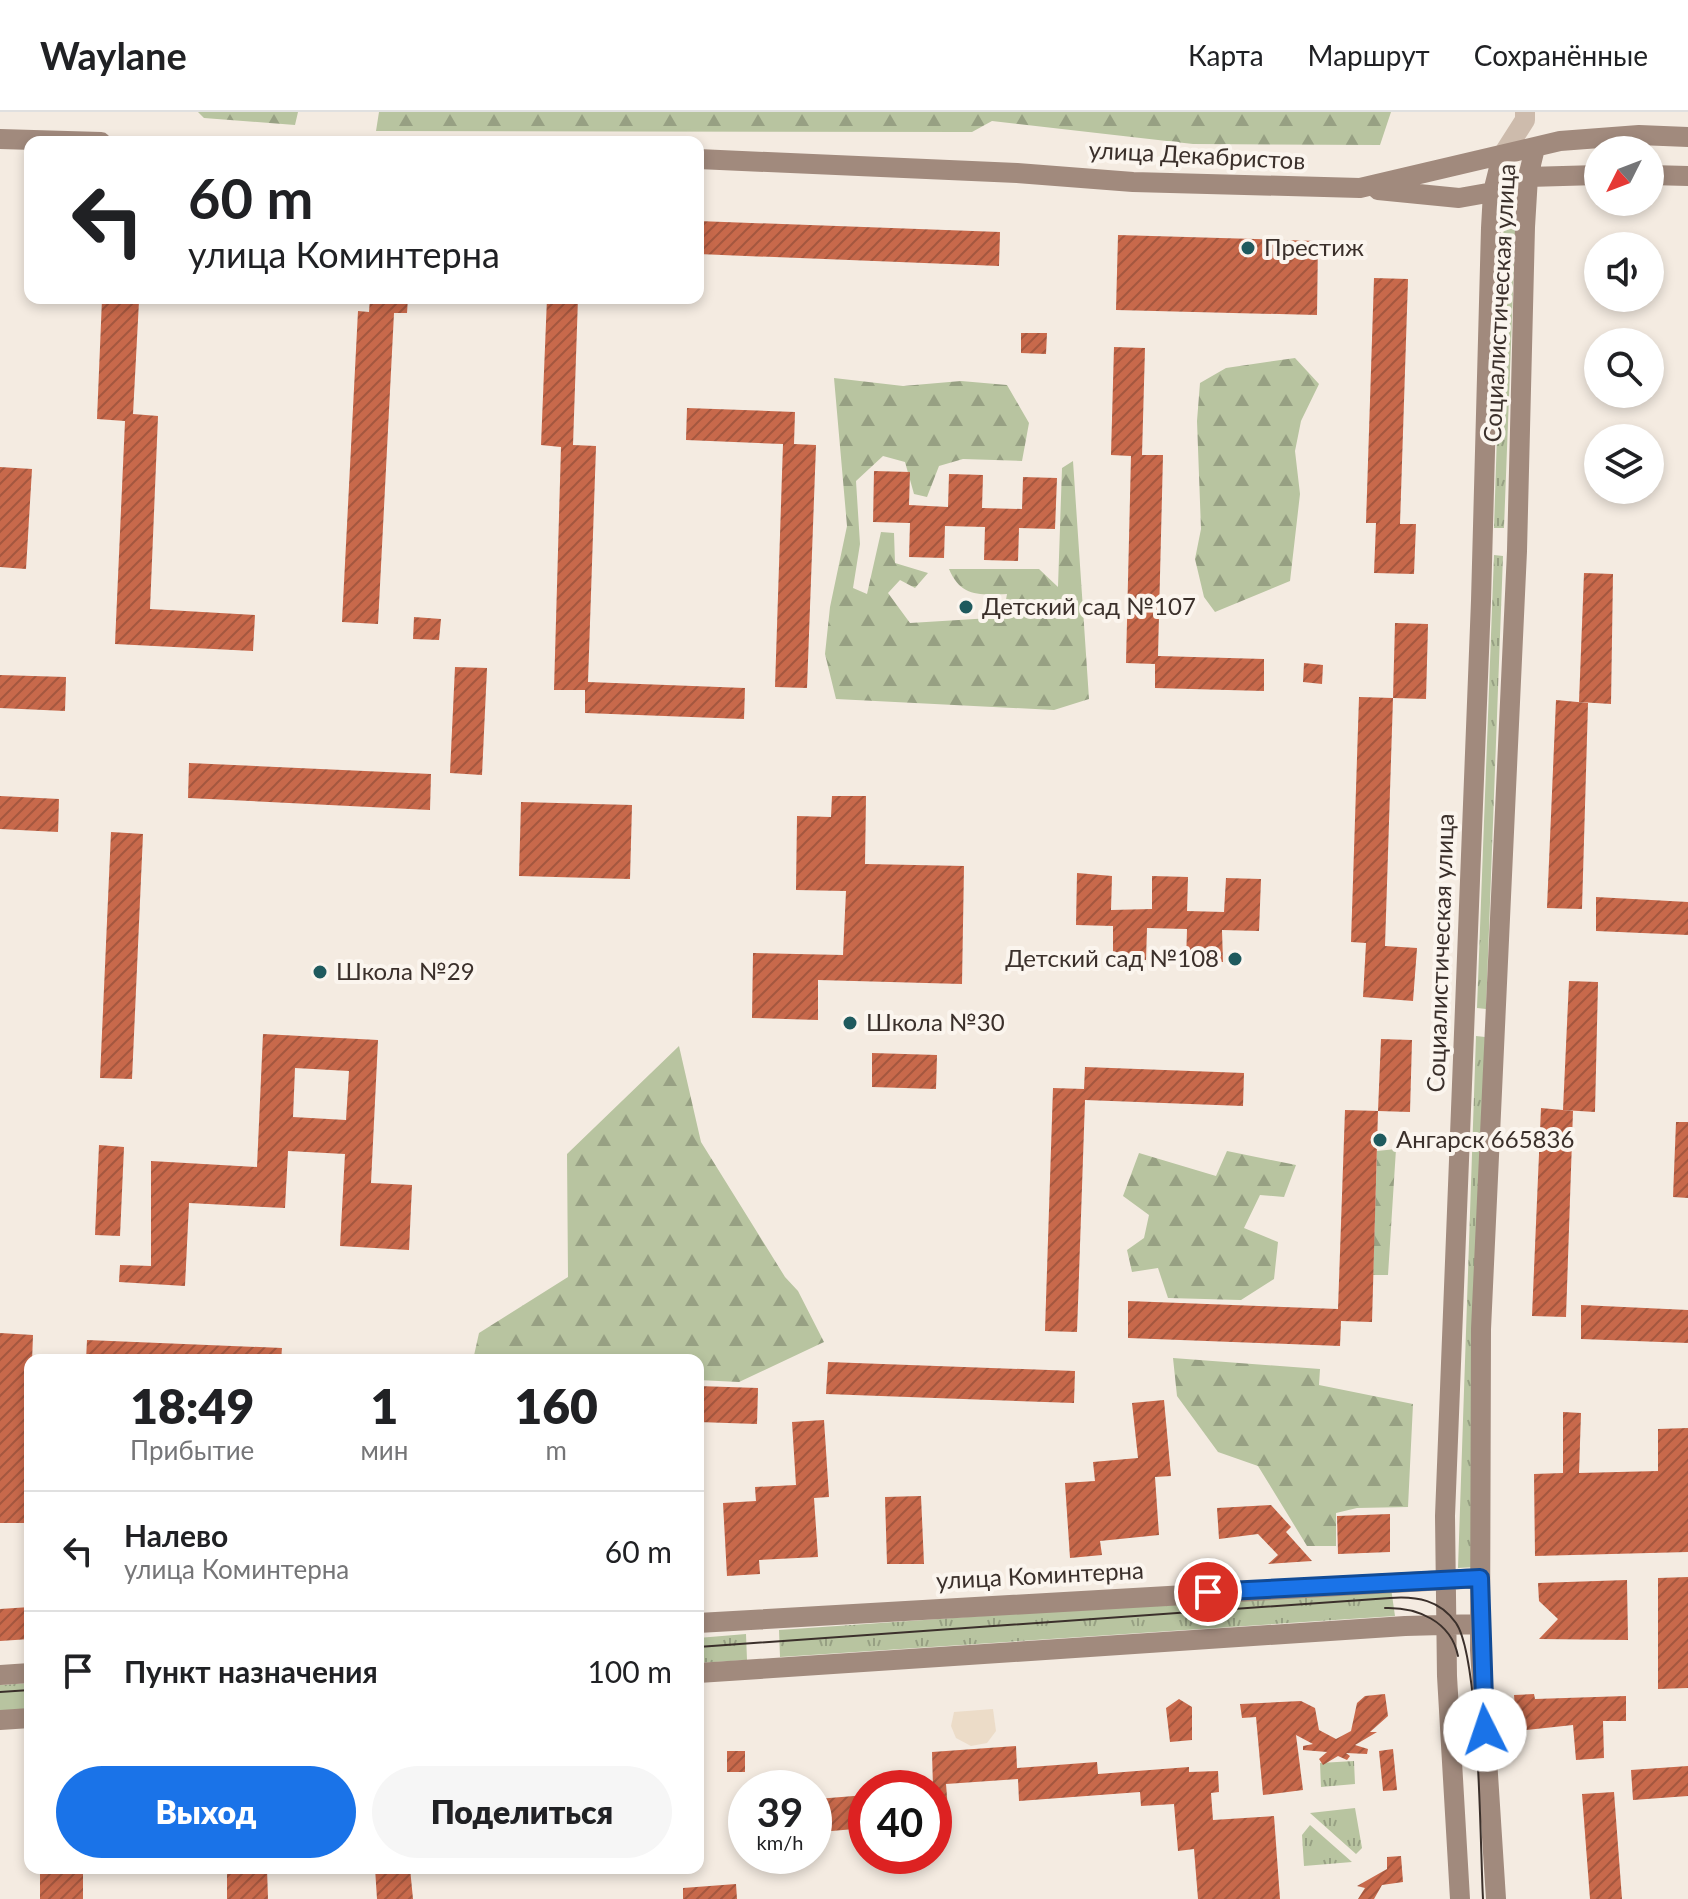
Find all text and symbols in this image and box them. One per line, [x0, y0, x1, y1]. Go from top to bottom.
text: Waylane [40, 32, 187, 78]
text: Карта [1188, 38, 1264, 72]
text: Маршрут [1308, 38, 1430, 72]
text: Сохранённые [1474, 38, 1648, 72]
street label: улица Декабристов [1088, 134, 1306, 175]
north arrow [1584, 136, 1664, 216]
map controls [1584, 136, 1664, 504]
street label: Социалистическая улица [1477, 163, 1520, 443]
text: 60 m [188, 164, 313, 231]
icon: left [56, 168, 160, 272]
text: улица Коминтерна [188, 232, 500, 276]
place label: Престиж [1264, 232, 1364, 261]
button: sound [1584, 232, 1664, 312]
marker: Престиж [1239, 239, 1257, 257]
button: search [1584, 328, 1664, 408]
button: layers [1584, 424, 1664, 504]
place label: Детский сад №107 [982, 591, 1196, 620]
marker: Детский сад №107 [957, 598, 975, 616]
street label: Социалистическая улица [1420, 813, 1459, 1093]
place label: Детский сад №108 [1005, 943, 1219, 972]
marker: Детский сад №108 [1226, 950, 1244, 968]
place label: Школа №29 [336, 956, 475, 985]
marker: Школа №29 [311, 963, 329, 981]
place label: Школа №30 [866, 1007, 1005, 1036]
marker: Школа №30 [841, 1014, 859, 1032]
place label: Ангарск 665836 [1396, 1124, 1574, 1153]
marker: Ангарск 665836 [1371, 1131, 1389, 1149]
text: 18:49 [130, 1377, 254, 1434]
text: 1 [370, 1377, 398, 1434]
text: 160 [514, 1377, 598, 1434]
text: Прибытие [130, 1434, 254, 1466]
text: мин [360, 1434, 408, 1466]
text: m [545, 1434, 567, 1466]
text: Налево [124, 1517, 228, 1553]
icon: left [56, 1529, 100, 1573]
text: 60 m [605, 1533, 672, 1569]
text: улица Коминтерна [124, 1553, 349, 1585]
street label: улица Коминтерна [935, 1555, 1145, 1594]
pin [1174, 1558, 1242, 1626]
icon: arrive [1186, 1570, 1230, 1614]
icon: arrive [56, 1649, 100, 1693]
text: Пункт назначения [124, 1653, 378, 1689]
text: 100 m [587, 1653, 672, 1689]
position arrow [1443, 1688, 1527, 1772]
button: Выход [56, 1766, 356, 1858]
button: Поделиться [372, 1766, 672, 1858]
speed limit sign: 40 [848, 1770, 952, 1874]
text: 39 [757, 1788, 803, 1836]
text: km/h [757, 1830, 803, 1854]

